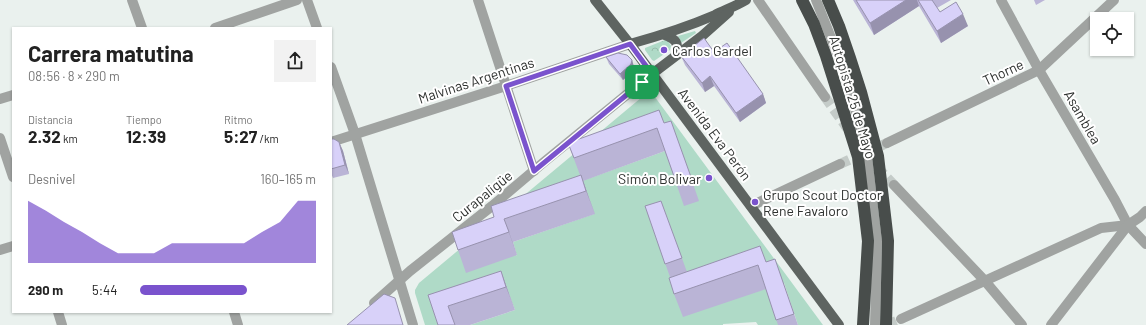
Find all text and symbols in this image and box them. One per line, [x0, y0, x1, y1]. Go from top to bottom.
map controls [1090, 12, 1134, 56]
button: locate [1090, 12, 1134, 56]
street label: Autopista 25 de Mayo [826, 33, 880, 161]
text: Carrera matutina [28, 40, 194, 66]
button: share [274, 40, 316, 82]
place label: Carlos Gardel [672, 42, 752, 59]
marker: Carlos Gardel [659, 45, 669, 55]
street label: Malvinas Argentinas [416, 53, 536, 107]
street label: Thorne [980, 55, 1026, 89]
pin [625, 65, 659, 99]
text: 08:56 · 8 × 290 m [28, 68, 120, 84]
icon: arrive [631, 71, 653, 93]
street label: Avenida Eva Perón [675, 84, 755, 184]
street label: Asamblea [1061, 87, 1105, 147]
text: Distancia [28, 113, 73, 126]
text: Tiempo [126, 113, 162, 126]
text: Ritmo [224, 113, 253, 126]
text: 2.32 [28, 126, 61, 146]
text: 12:39 [126, 126, 166, 146]
text: 5:27 [224, 126, 257, 146]
text: km [61, 132, 78, 145]
text: /km [257, 132, 279, 145]
street label: Curapaligüe [449, 167, 515, 225]
place label: Simón Bolivar [618, 170, 701, 187]
text: Desnivel [28, 171, 75, 187]
text: 160–165 m [260, 171, 316, 187]
marker: Simón Bolivar [704, 173, 714, 183]
place label: Grupo Scout Doctor Rene Favaloro [763, 186, 882, 219]
marker: Grupo Scout Doctor Rene Favaloro [750, 197, 760, 207]
text: 290 m [28, 282, 63, 298]
text: 5:44 [92, 282, 117, 298]

